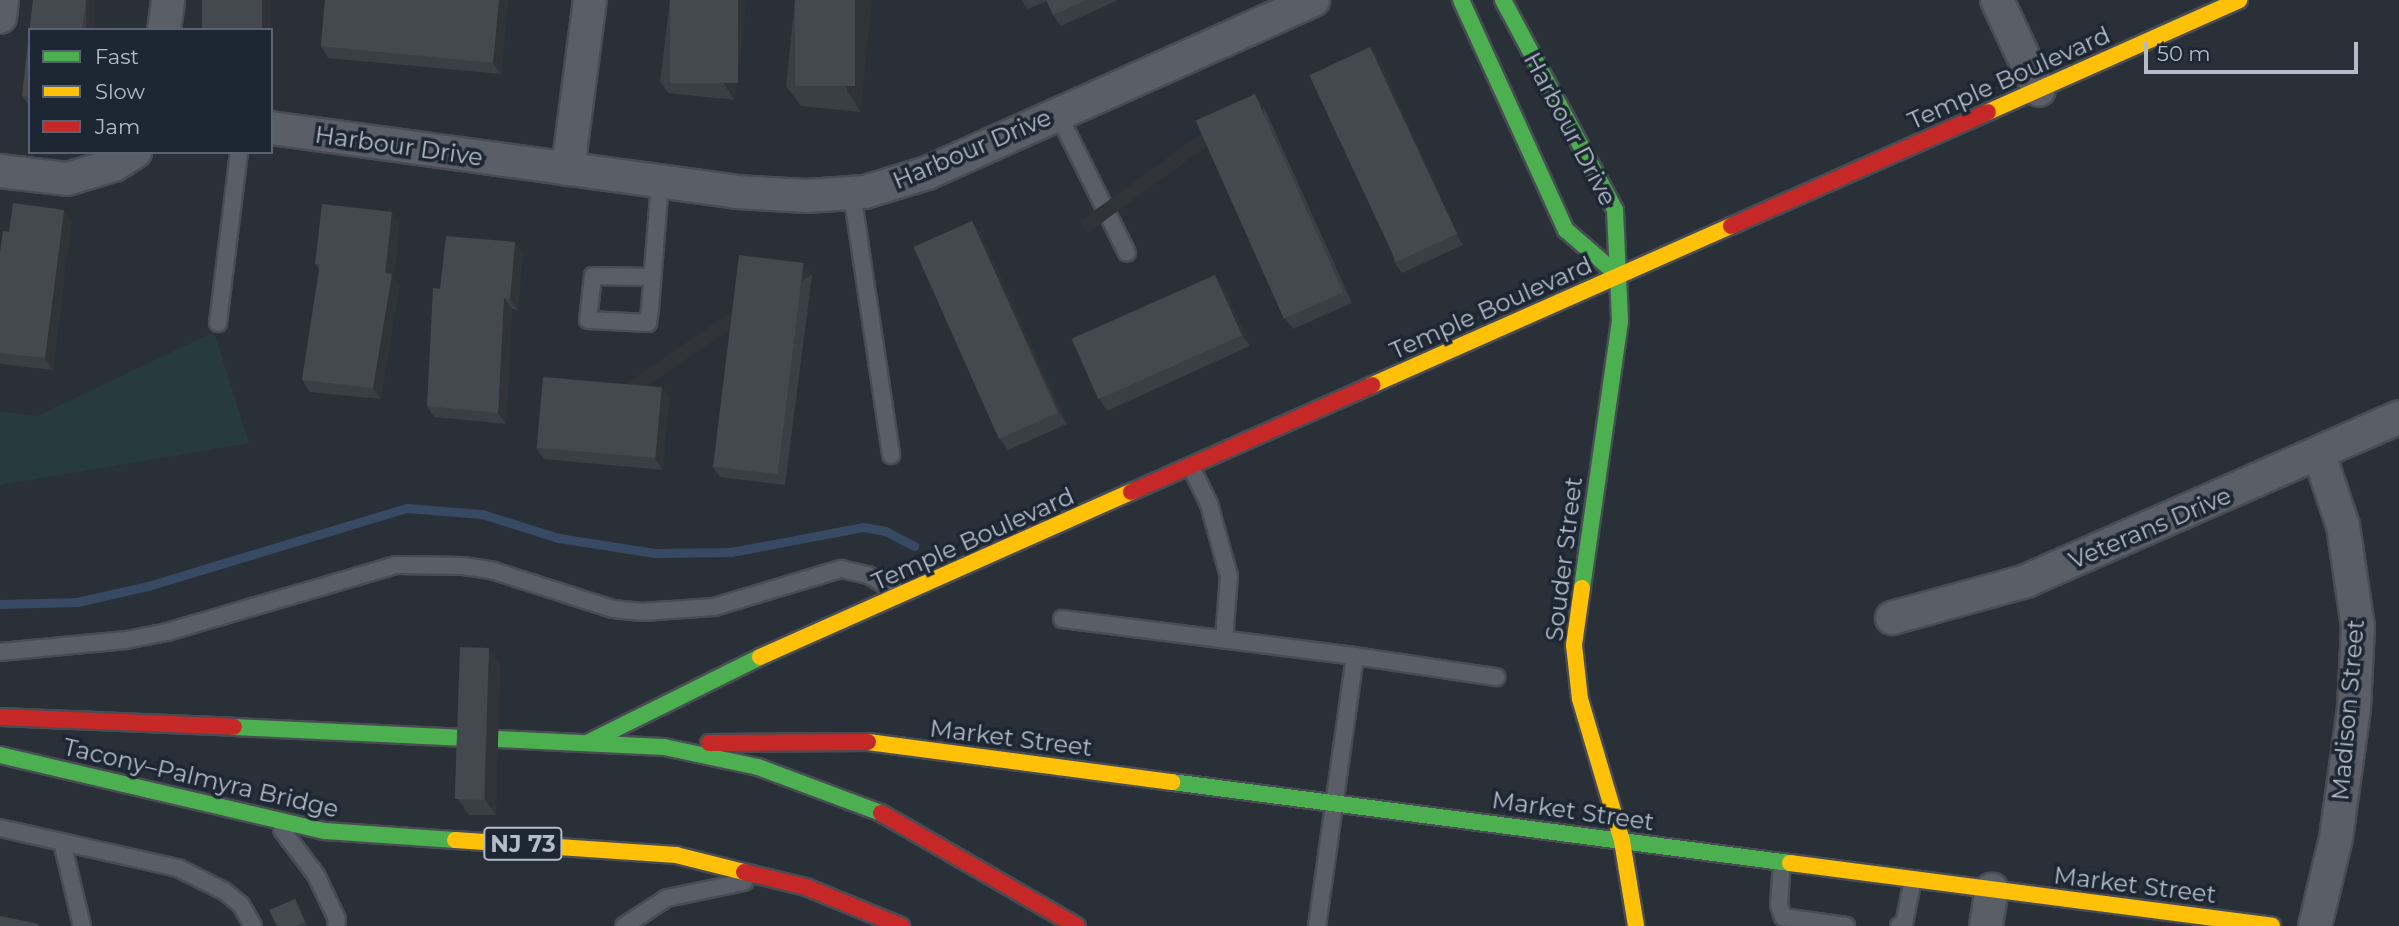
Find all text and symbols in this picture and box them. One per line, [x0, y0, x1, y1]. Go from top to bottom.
street label: Temple Boulevard [1903, 20, 2115, 136]
legend [28, 28, 273, 154]
scale bar [2147, 28, 2360, 72]
text: 50 m [2157, 41, 2211, 66]
text: Fast [95, 44, 139, 69]
street label: Harbour Drive [1518, 47, 1622, 211]
text: Slow [95, 79, 145, 104]
street label: Harbour Drive [888, 103, 1056, 195]
text: Jam [95, 114, 140, 139]
street label: Harbour Drive [313, 120, 485, 172]
street label: Temple Boulevard [1385, 250, 1597, 366]
street label: Souder Street [1540, 475, 1588, 643]
street label: Temple Boulevard [867, 481, 1079, 597]
street label: Veterans Drive [2064, 481, 2236, 575]
street label: Madison Street [2326, 618, 2370, 802]
street label: Market Street [928, 714, 1094, 762]
street label: Tacony–Palmyra Bridge [60, 732, 342, 824]
street label: Market Street [1490, 785, 1656, 837]
road number: NJ 73 [483, 824, 563, 864]
street label: Market Street [2052, 861, 2218, 909]

